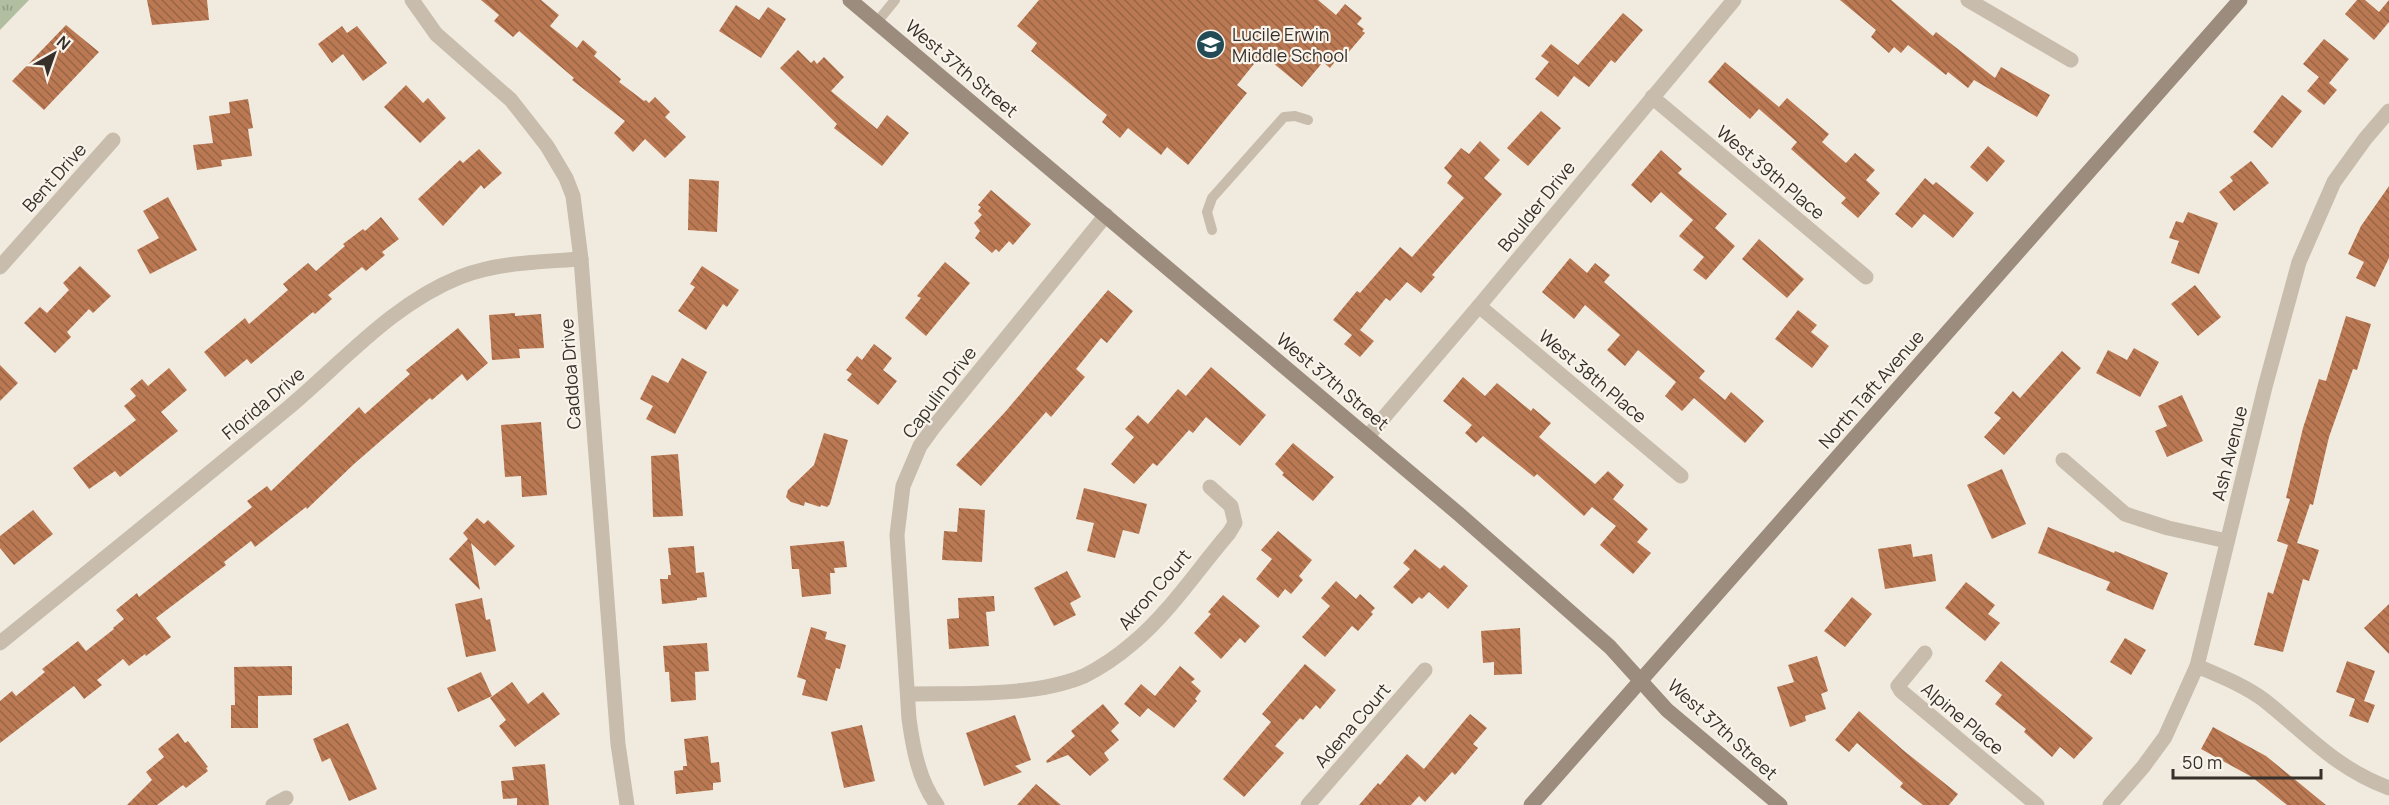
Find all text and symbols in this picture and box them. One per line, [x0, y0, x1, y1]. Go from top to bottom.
street label: West 37th Street [901, 14, 1023, 122]
place label: Lucile Erwin Middle School [1232, 22, 1348, 67]
north arrow [24, 24, 84, 84]
school or university icon: Lucile Erwin Middle School [1195, 28, 1227, 60]
text: N [52, 30, 75, 55]
street label: West 39th Place [1712, 120, 1830, 224]
street label: Bent Drive [17, 137, 91, 217]
street label: Boulder Drive [1492, 156, 1580, 256]
street label: Caddoa Drive [554, 318, 586, 430]
street label: West 38th Place [1534, 324, 1652, 428]
street label: North Taft Avenue [1813, 325, 1929, 453]
street label: West 37th Street [1272, 327, 1394, 435]
street label: Capulin Drive [897, 341, 981, 443]
street label: Florida Drive [217, 361, 309, 445]
street label: Ash Avenue [2206, 403, 2252, 503]
street label: Akron Court [1112, 544, 1196, 634]
street label: West 37th Street [1663, 673, 1783, 785]
street label: Alpine Place [1917, 677, 2009, 759]
street label: Adena Court [1309, 678, 1395, 772]
scale bar [2173, 742, 2322, 780]
text: 50 m [2182, 750, 2222, 774]

